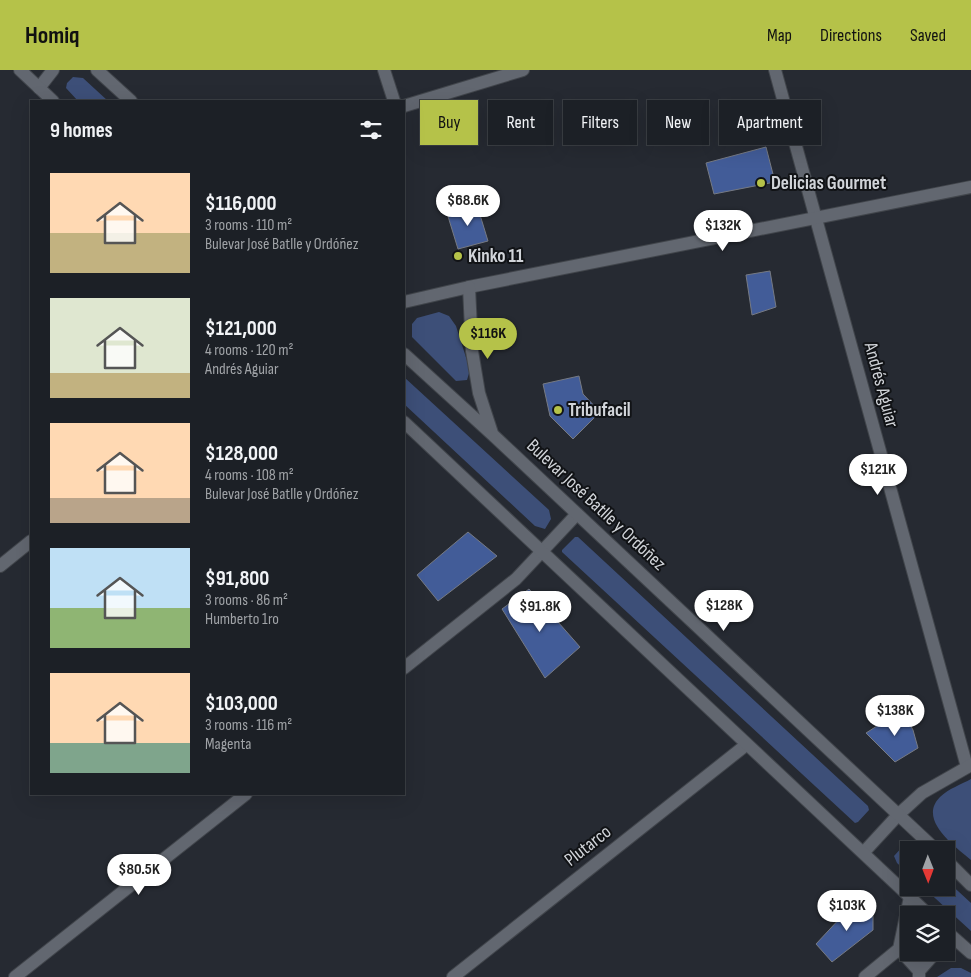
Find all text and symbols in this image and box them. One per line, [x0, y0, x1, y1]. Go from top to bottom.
text: Homiq [25, 21, 79, 50]
text: Map [767, 25, 792, 46]
text: Directions [820, 25, 882, 46]
text: Saved [910, 25, 946, 46]
chip: Buy [420, 100, 478, 145]
chip: Rent [488, 100, 553, 145]
chip: Filters [563, 100, 637, 145]
chip: New [647, 100, 709, 145]
chip: Apartment [719, 100, 821, 145]
icon: filters [357, 116, 385, 144]
text: 9 homes [50, 118, 113, 143]
place label: Delicias Gourmet [771, 172, 886, 195]
marker: Delicias Gourmet [755, 177, 767, 189]
pin: $68.6K [427, 184, 509, 227]
text: $116,000 [205, 191, 277, 216]
text: $68.6K [447, 191, 489, 210]
icon: home [90, 193, 150, 253]
pin: $132K [688, 210, 758, 252]
text: 3 rooms · 110 m² [205, 216, 292, 235]
text: $132K [705, 216, 741, 235]
text: Bulevar José Batlle y Ordóñez [205, 235, 358, 254]
place label: Kinko 11 [468, 245, 524, 268]
marker: Kinko 11 [452, 250, 464, 262]
text: $121,000 [205, 316, 277, 341]
icon: home [90, 318, 150, 378]
pin: $116K [453, 318, 523, 360]
text: $116K [470, 324, 506, 343]
street label: Andrés Aguiar [858, 339, 904, 431]
text: 4 rooms · 120 m² [205, 341, 293, 360]
text: Andrés Aguiar [205, 360, 279, 379]
place label: Tribufacil [568, 399, 631, 422]
marker: Tribufacil [552, 404, 564, 416]
street label: Bulevar José Batlle y Ordóñez [522, 434, 671, 576]
text: $128,000 [205, 441, 278, 466]
icon: home [90, 443, 150, 503]
pin: $121K [843, 454, 913, 496]
text: $121K [860, 460, 896, 479]
text: 4 rooms · 108 m² [205, 466, 294, 485]
text: Bulevar José Batlle y Ordóñez [205, 485, 358, 504]
text: $91,800 [205, 566, 269, 591]
icon: home [90, 568, 150, 628]
pin: $91.8K [499, 590, 581, 633]
pin: $128K [689, 590, 759, 632]
text: 3 rooms · 86 m² [205, 591, 288, 610]
text: $128K [705, 596, 743, 615]
text: $91.8K [519, 597, 561, 616]
text: Humberto 1ro [205, 610, 279, 629]
text: $103,000 [205, 691, 278, 716]
icon: home [90, 693, 150, 753]
pin: $138K [860, 694, 930, 737]
text: $138K [876, 701, 914, 720]
text: 3 rooms · 116 m² [205, 716, 292, 735]
text: Magenta [205, 735, 251, 754]
street label: Plutarco [560, 821, 616, 871]
north arrow [900, 841, 955, 896]
map controls [900, 841, 955, 961]
pin: $80.5K [98, 854, 180, 896]
text: $80.5K [118, 860, 160, 879]
pin: $103K [812, 890, 882, 932]
text: $103K [828, 896, 866, 915]
button: layers [900, 906, 955, 961]

